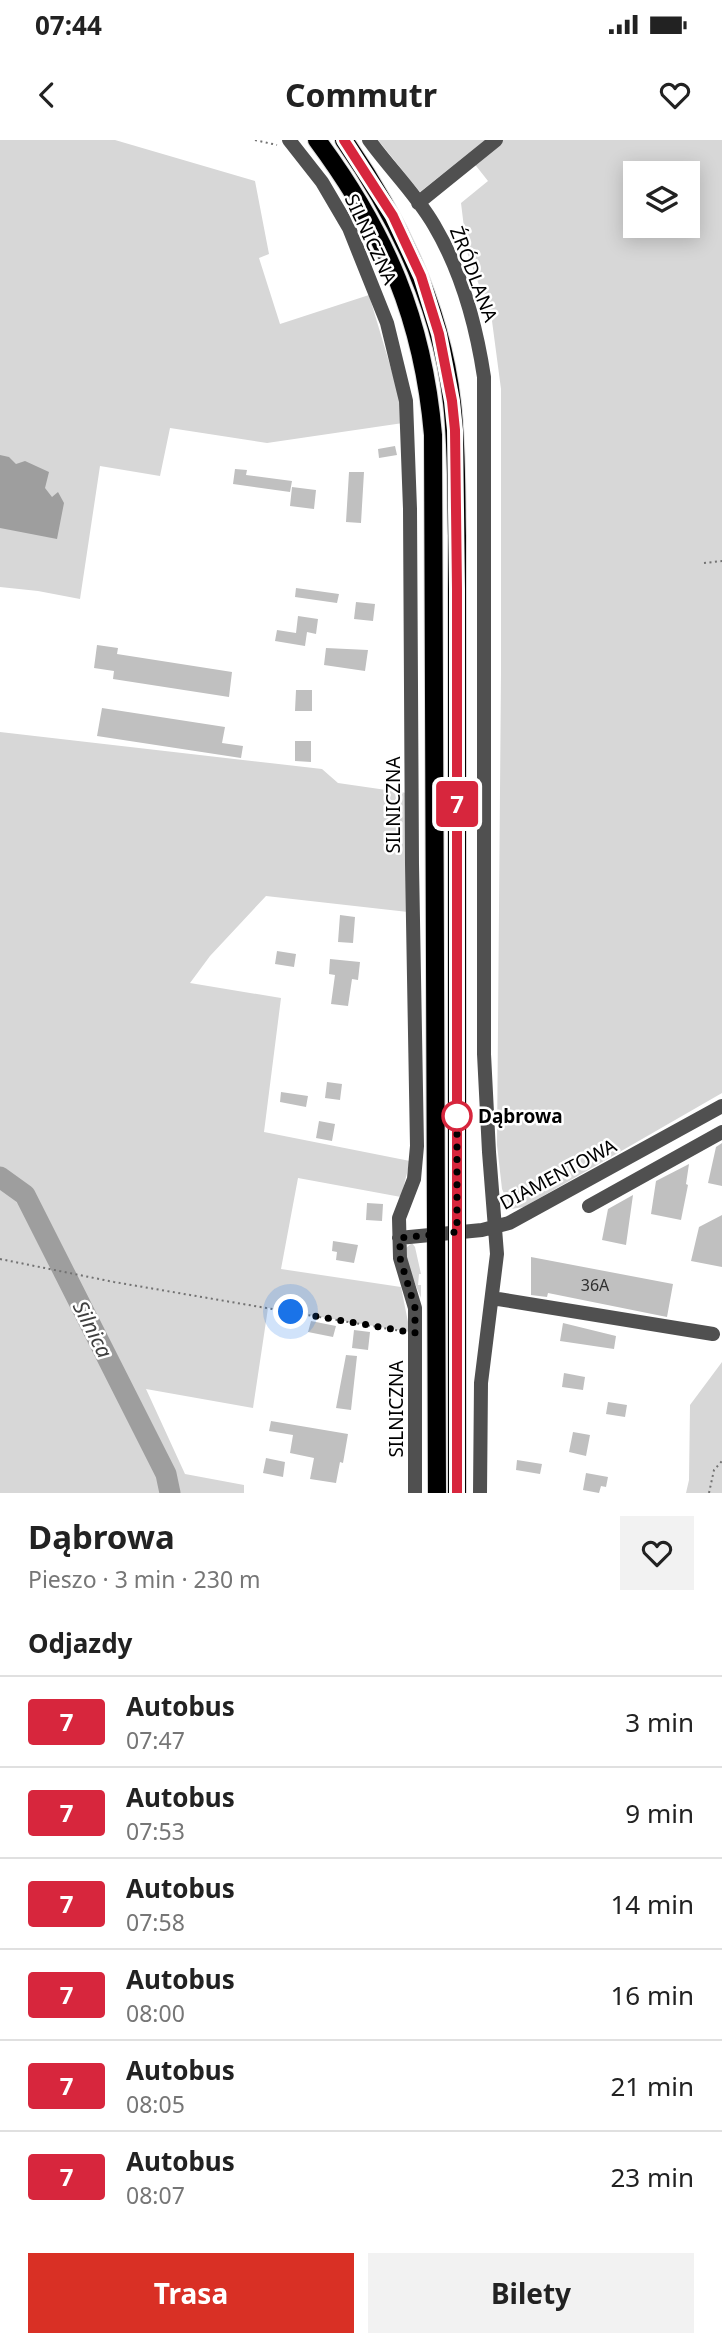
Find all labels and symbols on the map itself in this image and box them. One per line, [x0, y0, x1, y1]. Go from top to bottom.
street label: SILNICZNA [339, 189, 404, 289]
street label: ŹRÓDLANA [444, 223, 504, 326]
street label: SILNICZNA [380, 756, 406, 854]
line badge: 7 [434, 781, 480, 827]
marker: Dąbrowa [442, 1101, 472, 1131]
place label: Dąbrowa [478, 1103, 563, 1129]
street label: DIAMENTOWA [495, 1132, 622, 1216]
house number: 36A [581, 1274, 610, 1296]
your location [273, 1294, 308, 1329]
water label: Silnica [67, 1296, 119, 1362]
street label: SILNICZNA [383, 1360, 409, 1458]

